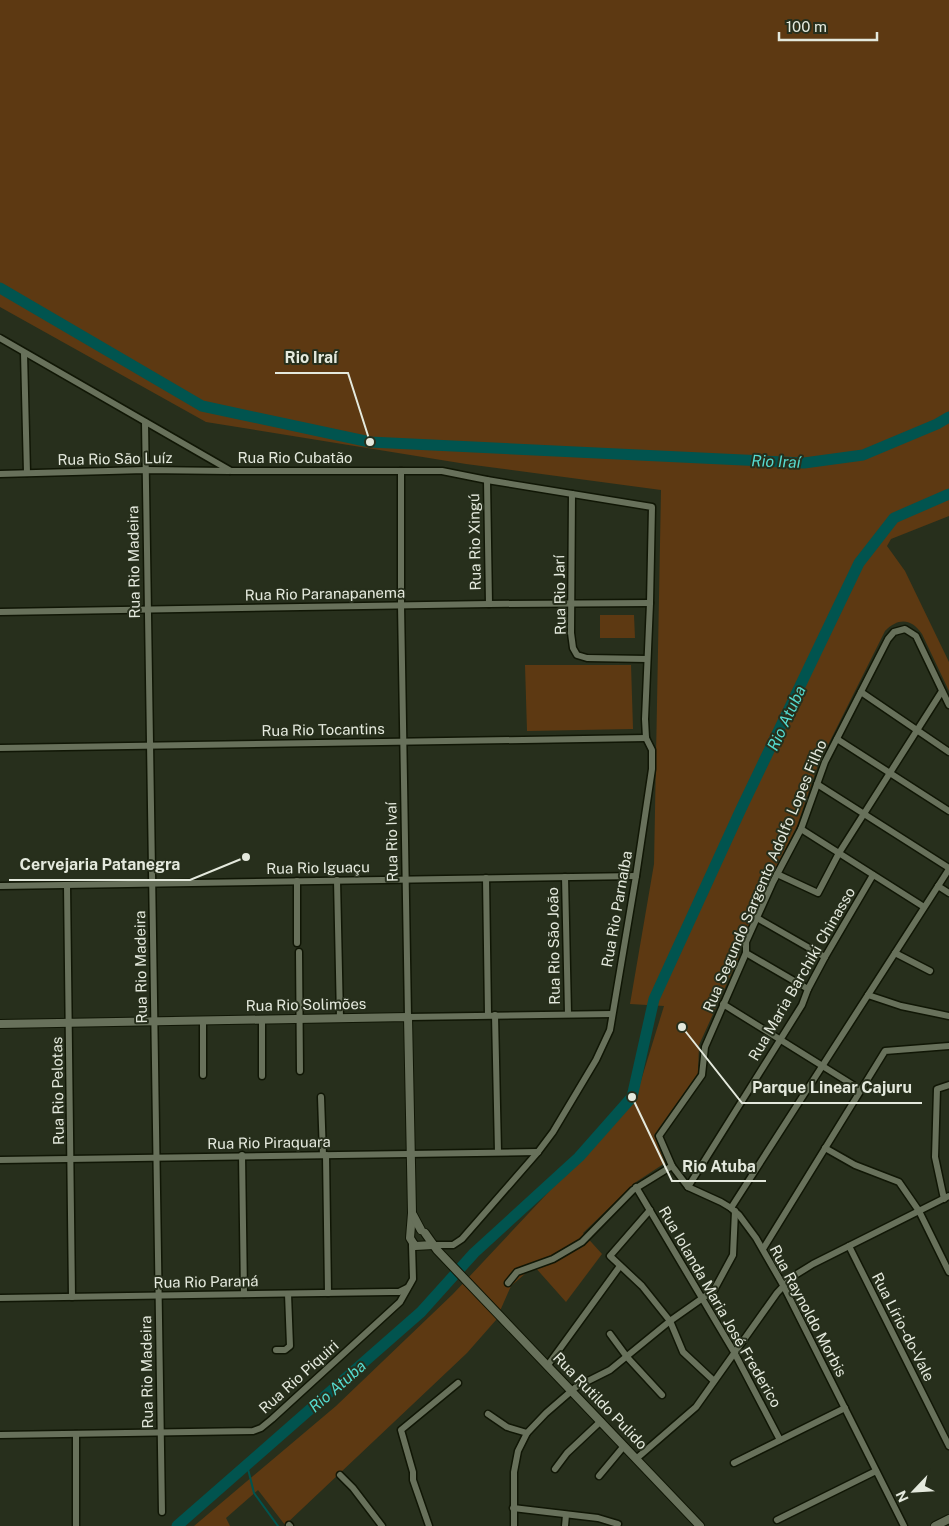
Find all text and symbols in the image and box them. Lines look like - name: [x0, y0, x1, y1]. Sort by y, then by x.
- scale bar: [779, 10, 876, 42]
- text: 100 m: [786, 18, 827, 35]
- callout: Rio Iraí: [275, 342, 348, 373]
- text: Rio Iraí: [285, 348, 338, 367]
- street label: Rua Rio São Luíz: [57, 449, 173, 468]
- street label: Rua Rio Cubatão: [238, 449, 352, 466]
- water label: Rio Iraí: [751, 451, 803, 472]
- street label: Rua Rio Xingú: [465, 493, 484, 591]
- street label: Rua Rio Madeira: [124, 505, 143, 619]
- street label: Rua Rio Jarí: [550, 554, 569, 635]
- street label: Rua Rio Paranapanema: [245, 584, 405, 603]
- water label: Rio Atuba: [763, 683, 810, 754]
- street label: Rua Rio Tocantins: [261, 720, 385, 739]
- street label: Rua Segundo Sargento Adolfo Lopes Filho: [699, 737, 830, 1014]
- street label: Rua Rio Ivaí: [382, 801, 401, 882]
- callout: Cervejaria Patanegra: [9, 849, 190, 880]
- street label: Rua Rio Parnaíba: [598, 849, 635, 968]
- text: Cervejaria Patanegra: [20, 855, 180, 874]
- street label: Rua Rio Iguaçu: [266, 858, 370, 877]
- street label: Rua Maria Barchiki Chinasso: [745, 884, 858, 1063]
- street label: Rua Rio São João: [544, 887, 563, 1005]
- street label: Rua Rio Madeira: [131, 910, 150, 1024]
- street label: Rua Rio Solimões: [245, 995, 367, 1014]
- street label: Rua Rio Pelotas: [48, 1037, 67, 1145]
- callout: Parque Linear Cajuru: [742, 1072, 922, 1103]
- text: Parque Linear Cajuru: [752, 1078, 912, 1097]
- street label: Rua Rio Piraquara: [207, 1133, 331, 1152]
- callout: Rio Atuba: [672, 1150, 766, 1181]
- text: Rio Atuba: [682, 1157, 756, 1176]
- street label: Rua Iolanda Maria José Frederico: [656, 1203, 785, 1410]
- street label: Rua Raynoldo Morbis: [766, 1242, 850, 1380]
- street label: Rua Lírio-do-Vale: [869, 1270, 938, 1384]
- street label: Rua Rio Paraná: [153, 1272, 259, 1291]
- street label: Rua Rio Madeira: [137, 1315, 156, 1429]
- street label: Rua Rio Piquiri: [256, 1337, 342, 1417]
- street label: Rua Rutildo Pulido: [550, 1349, 651, 1453]
- water label: Rio Atuba: [305, 1356, 370, 1416]
- north arrow: [889, 1466, 939, 1516]
- text: N: [893, 1488, 912, 1505]

